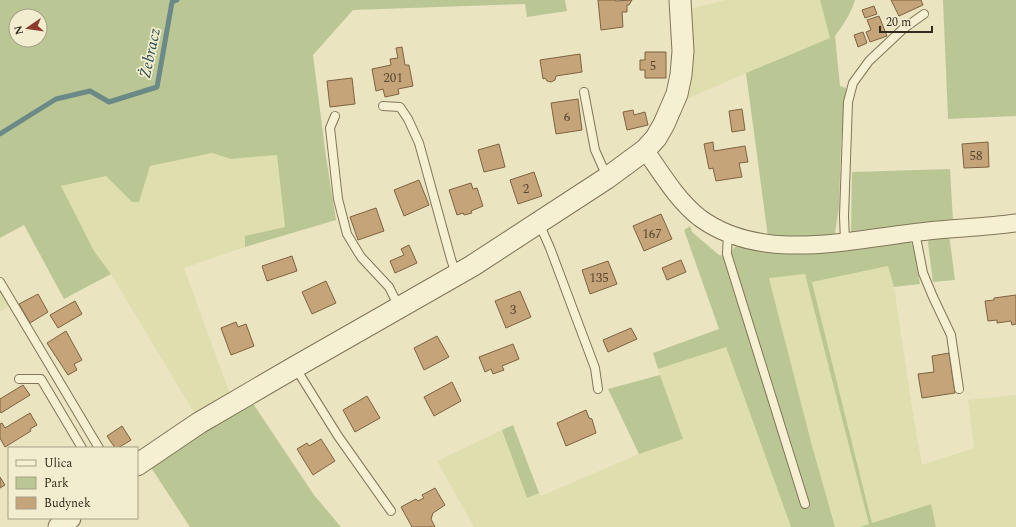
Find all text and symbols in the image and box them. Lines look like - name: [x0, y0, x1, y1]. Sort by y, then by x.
- north arrow: [8, 8, 48, 48]
- scale bar: [880, 8, 932, 34]
- text: 20 m: [886, 13, 911, 32]
- text: N: [9, 24, 28, 36]
- water label: Żebracz: [133, 26, 167, 81]
- house number: 5: [650, 56, 656, 76]
- house number: 201: [383, 68, 403, 88]
- house number: 6: [564, 107, 571, 127]
- house number: 58: [970, 146, 983, 166]
- house number: 2: [523, 179, 529, 199]
- house number: 167: [642, 224, 662, 244]
- house number: 135: [589, 268, 609, 288]
- house number: 3: [510, 300, 517, 320]
- legend: [8, 447, 138, 519]
- text: Ulica: [44, 454, 73, 473]
- text: Park: [44, 474, 69, 493]
- text: Budynek: [44, 494, 91, 513]

